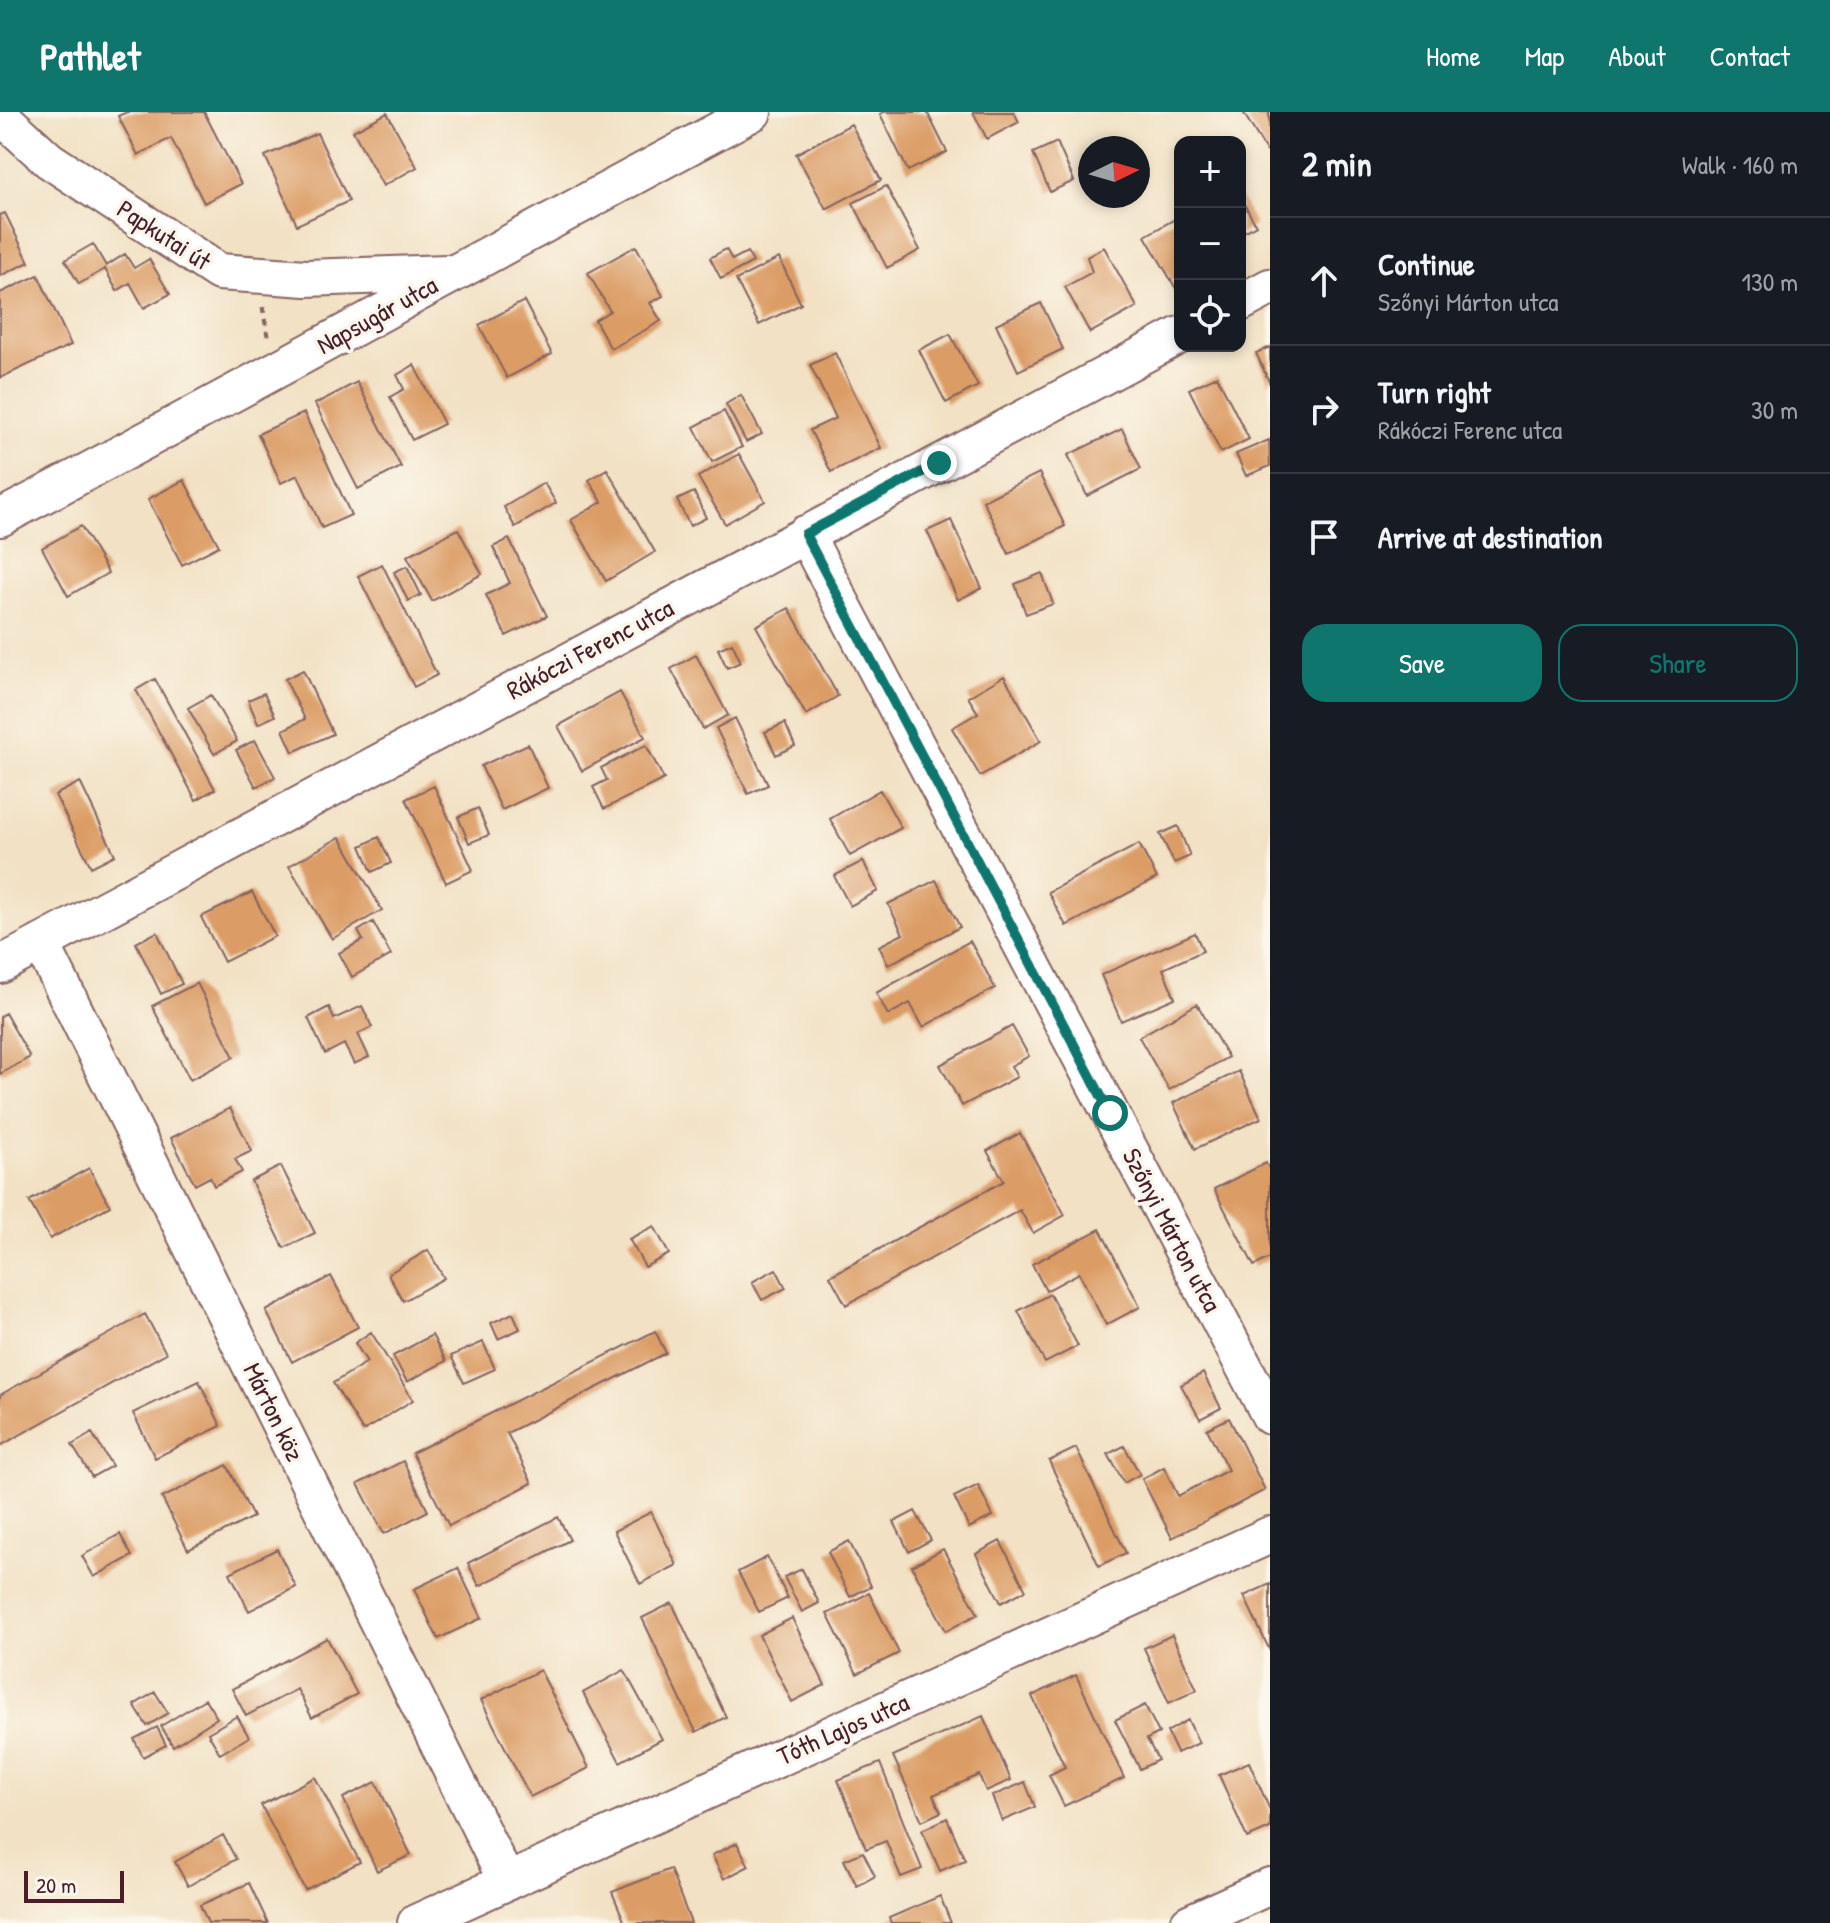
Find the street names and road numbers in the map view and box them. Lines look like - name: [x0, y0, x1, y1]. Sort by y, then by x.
- street label: Papkutai út: [111, 191, 219, 279]
- street label: Napsugár utca: [310, 267, 443, 362]
- street label: Rákóczi Ferenc utca: [500, 590, 679, 707]
- street label: Szőnyi Márton utca: [1115, 1142, 1230, 1318]
- street label: Márton köz: [236, 1357, 313, 1467]
- street label: Tóth Lajos utca: [771, 1684, 914, 1773]

